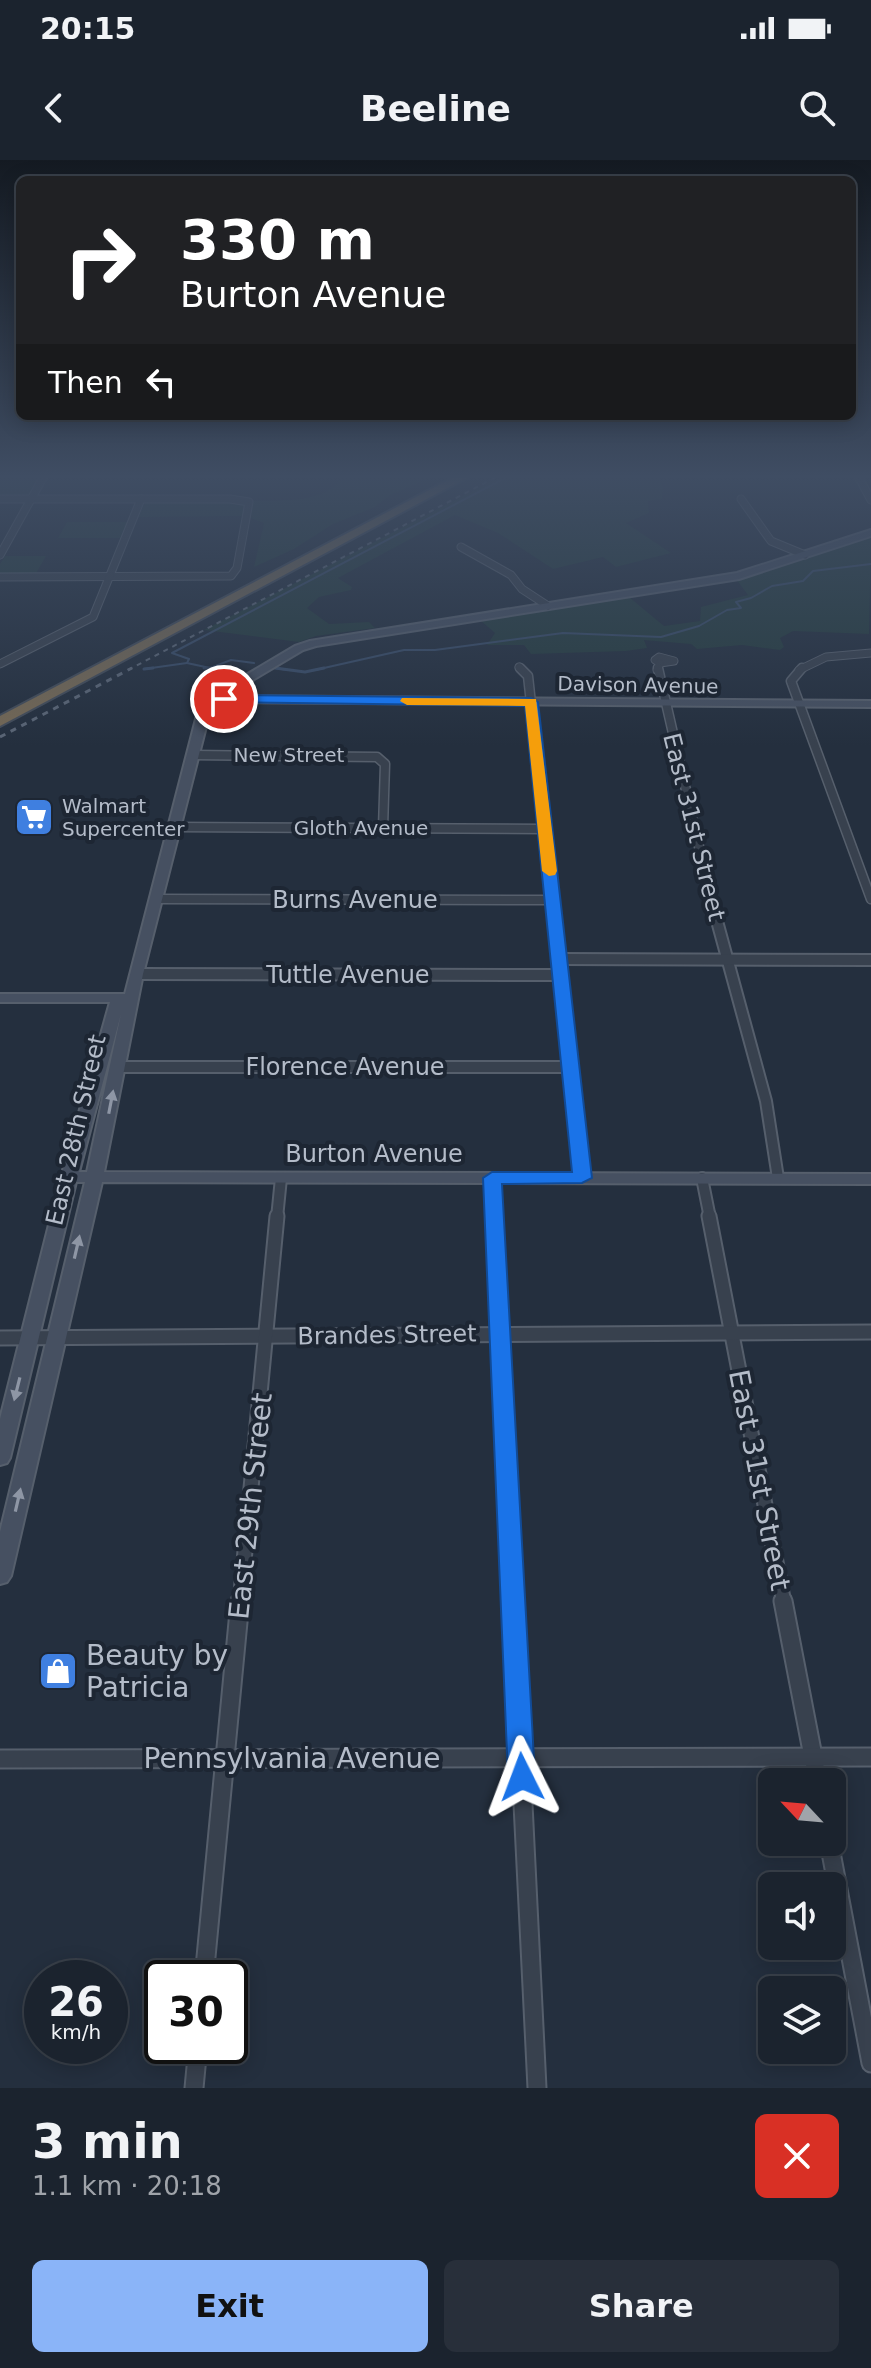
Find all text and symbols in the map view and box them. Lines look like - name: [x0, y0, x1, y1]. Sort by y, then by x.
- text: 20:15: [40, 11, 136, 46]
- icon: back: [32, 86, 76, 130]
- icon: search: [795, 86, 839, 130]
- text: Beeline: [360, 88, 511, 129]
- text: 330 m: [180, 207, 375, 272]
- icon: right: [48, 208, 152, 312]
- text: Burton Avenue: [180, 274, 446, 315]
- icon: left: [139, 360, 183, 404]
- text: Then: [48, 365, 123, 400]
- pin: [190, 665, 258, 733]
- street label: Davison Avenue: [557, 672, 719, 698]
- icon: arrive: [202, 677, 246, 721]
- street label: East 31st Street: [657, 730, 731, 924]
- street label: New Street: [234, 743, 345, 767]
- place label: Walmart Supercenter: [62, 794, 185, 841]
- supermarket icon: Walmart Supercenter: [13, 796, 55, 838]
- street label: Gloth Avenue: [294, 816, 428, 840]
- street label: Burns Avenue: [272, 886, 438, 914]
- street label: Tuttle Avenue: [265, 961, 430, 989]
- street label: East 28th Street: [40, 1032, 112, 1228]
- street label: Florence Avenue: [245, 1053, 445, 1081]
- one-way arrow: [106, 1089, 118, 1114]
- street label: Burton Avenue: [285, 1140, 463, 1168]
- one-way arrow: [71, 1234, 84, 1259]
- street label: Brandes Street: [297, 1319, 477, 1351]
- street label: East 31st Street: [722, 1367, 797, 1593]
- one-way arrow: [11, 1377, 23, 1402]
- street label: East 29th Street: [222, 1391, 279, 1621]
- one-way arrow: [12, 1488, 25, 1513]
- place label: Beauty by Patricia: [86, 1639, 228, 1704]
- shop icon: Beauty by Patricia: [37, 1650, 79, 1692]
- position arrow: [480, 1735, 564, 1819]
- street label: Pennsylvania Avenue: [144, 1742, 440, 1775]
- north arrow: [758, 1768, 846, 1856]
- map controls: [758, 1768, 846, 2064]
- button: sound: [758, 1872, 846, 1960]
- speed limit sign: 30: [144, 1960, 248, 2064]
- button: layers: [758, 1976, 846, 2064]
- text: 26: [48, 1979, 104, 2025]
- text: km/h: [51, 2020, 101, 2044]
- text: 3 min: [32, 2113, 183, 2169]
- button: close: [755, 2114, 839, 2198]
- text: 1.1 km · 20:18: [32, 2171, 222, 2201]
- button: Exit: [32, 2260, 428, 2352]
- button: Share: [444, 2260, 839, 2352]

